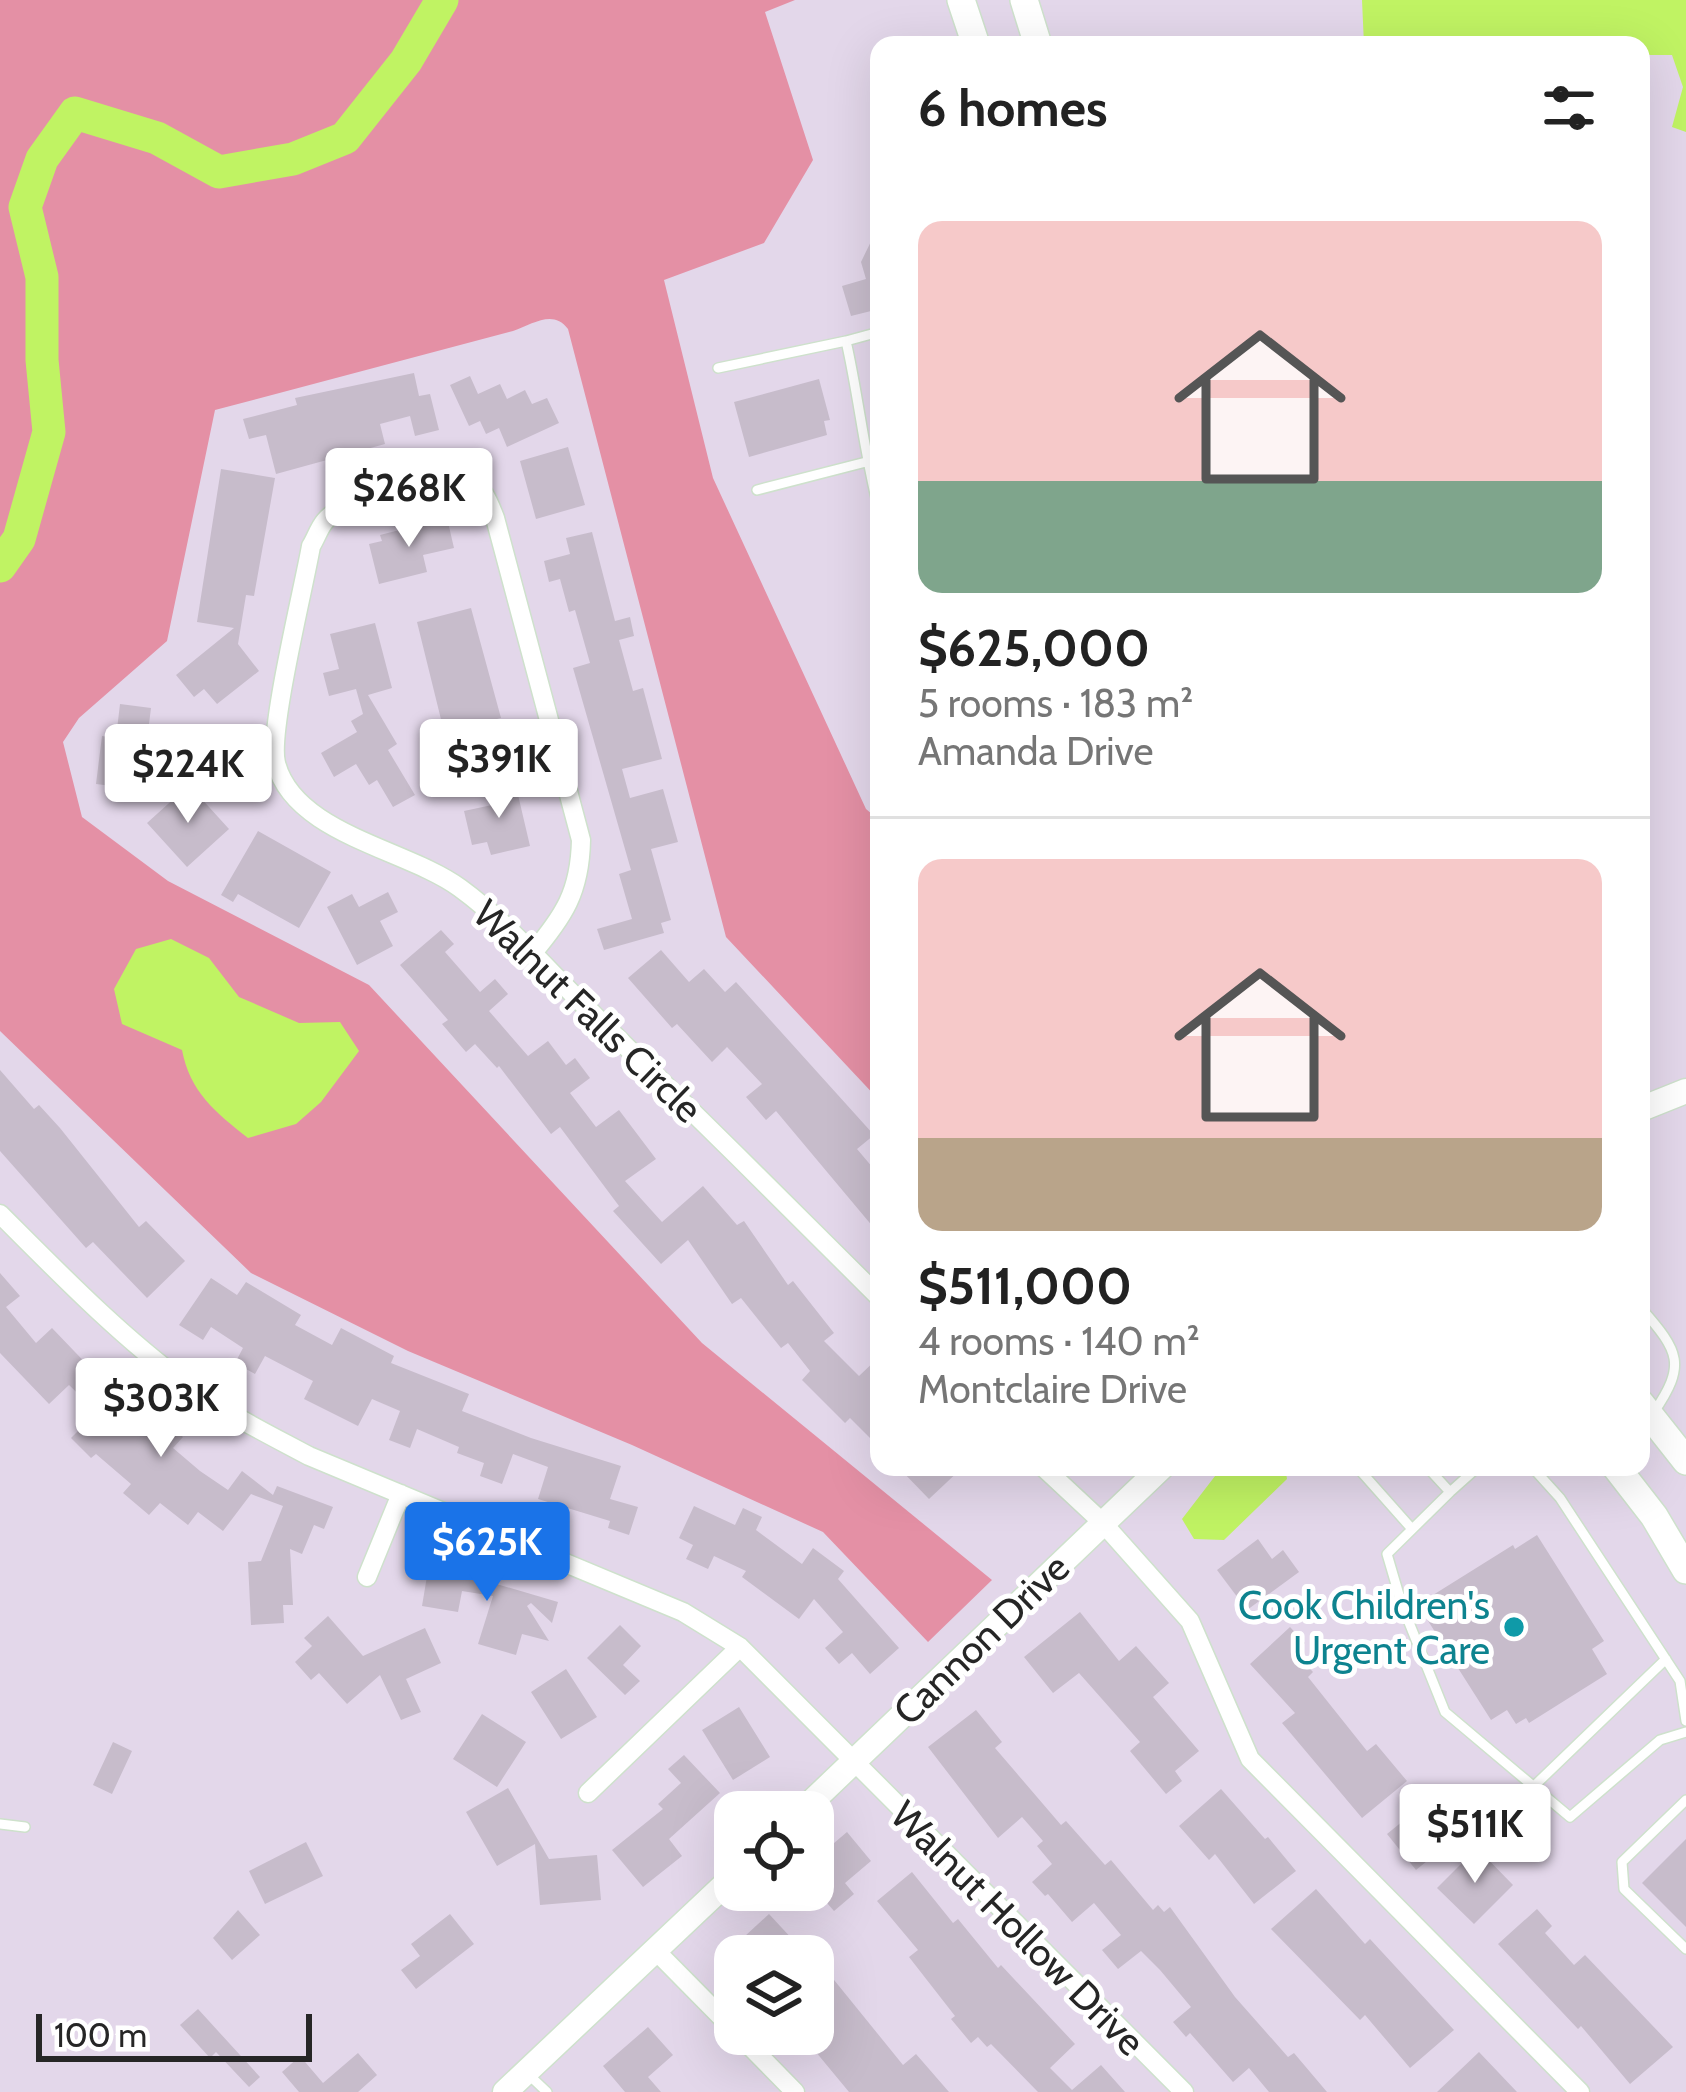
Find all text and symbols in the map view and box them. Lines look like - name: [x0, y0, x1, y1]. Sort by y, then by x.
- icon: filters: [1536, 75, 1602, 141]
- text: 6 homes: [918, 77, 1107, 139]
- icon: home: [1152, 299, 1368, 515]
- pin: $268K: [325, 448, 493, 550]
- text: $268K: [352, 463, 466, 511]
- text: $625,000: [918, 617, 1150, 679]
- text: 5 rooms · 183 m²: [918, 679, 1193, 727]
- pin: $391K: [415, 719, 583, 821]
- pin: $224K: [104, 724, 272, 826]
- text: Amanda Drive: [918, 727, 1153, 775]
- text: $391K: [447, 734, 551, 782]
- text: $224K: [132, 739, 244, 787]
- street label: Walnut Falls Circle: [464, 890, 712, 1132]
- icon: home: [1152, 937, 1368, 1153]
- text: $511,000: [918, 1255, 1132, 1317]
- text: 4 rooms · 140 m²: [918, 1317, 1200, 1365]
- pin: $303K: [77, 1358, 245, 1460]
- text: Montclaire Drive: [918, 1365, 1187, 1413]
- text: $303K: [103, 1373, 219, 1421]
- pin: $625K: [403, 1502, 571, 1604]
- text: $625K: [432, 1517, 542, 1565]
- street label: Cannon Drive: [883, 1543, 1079, 1735]
- place label: Cook Children's Urgent Care: [1238, 1581, 1490, 1674]
- marker: Cook Children's Urgent Care: [1501, 1614, 1527, 1640]
- pin: $511K: [1391, 1784, 1559, 1886]
- map controls: [714, 1791, 834, 2055]
- button: locate: [714, 1791, 834, 1911]
- street label: Walnut Hollow Drive: [881, 1791, 1155, 2065]
- text: $511K: [1427, 1799, 1523, 1847]
- button: layers: [714, 1935, 834, 2055]
- scale bar: [36, 2008, 312, 2061]
- text: 100 m: [54, 2015, 147, 2055]

